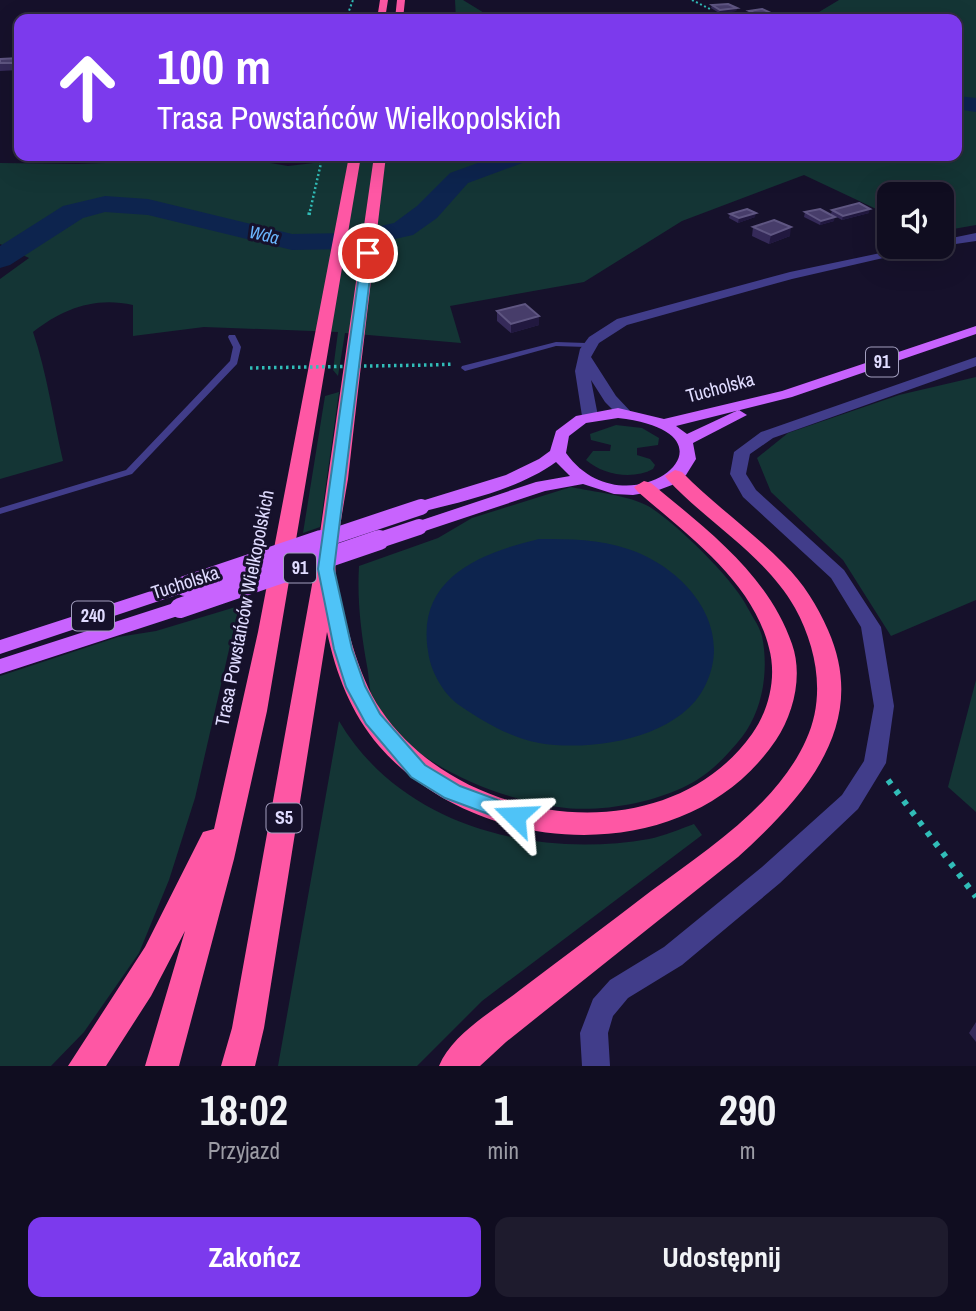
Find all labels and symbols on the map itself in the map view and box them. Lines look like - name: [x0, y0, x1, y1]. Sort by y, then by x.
- water label: Wda: [247, 219, 282, 250]
- pin: [338, 223, 398, 283]
- road number: 91: [866, 348, 898, 376]
- street label: Tucholska: [683, 365, 757, 409]
- street label: Trasa Powstańców Wielkopolskich: [208, 488, 280, 728]
- road number: 91: [284, 554, 316, 582]
- street label: Tucholska: [148, 559, 222, 605]
- road number: 240: [72, 602, 114, 630]
- position arrow: [478, 779, 552, 853]
- road number: S5: [266, 804, 302, 832]

